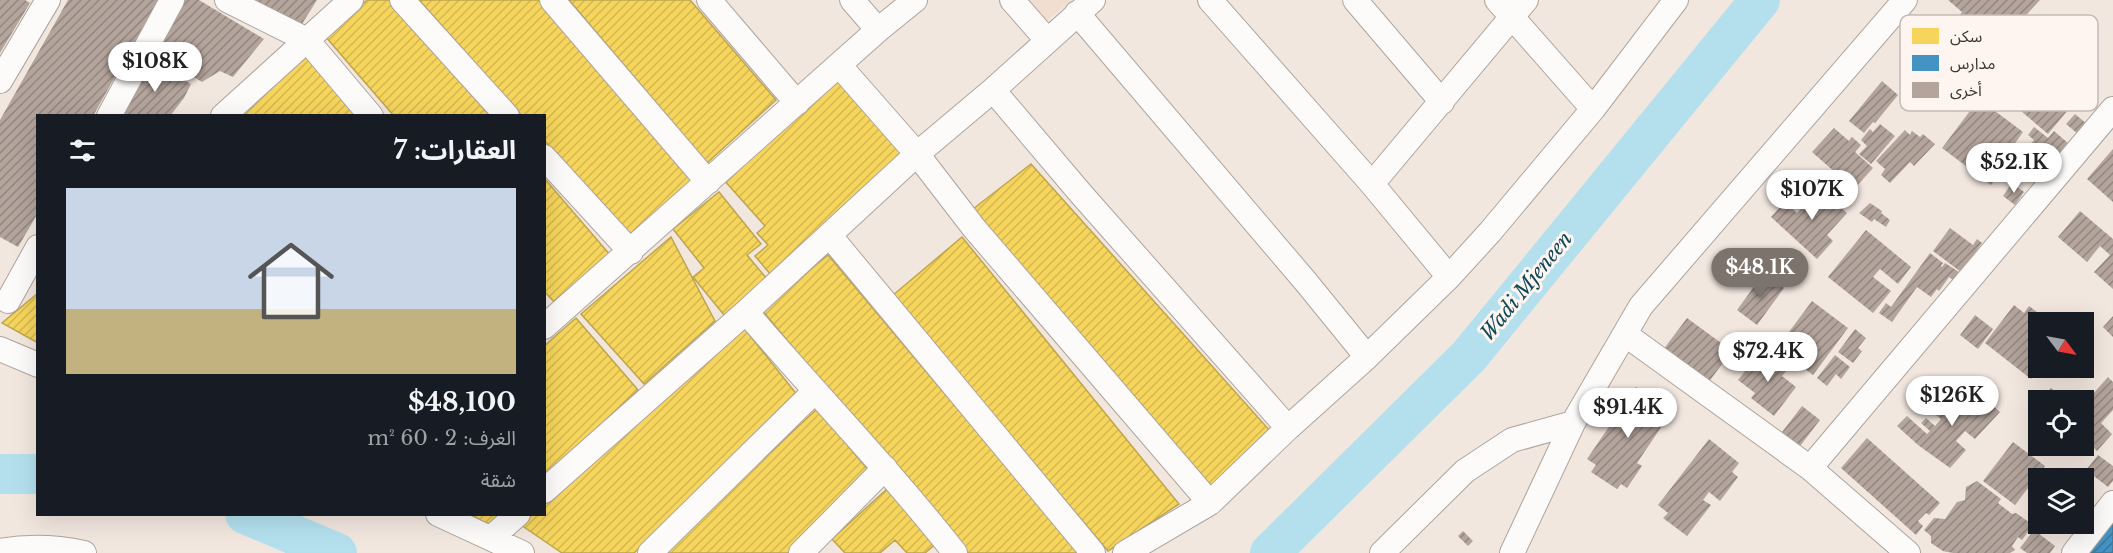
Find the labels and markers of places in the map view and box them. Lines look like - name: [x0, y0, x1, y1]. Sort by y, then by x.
- pin: $108K: [113, 42, 197, 93]
- pin: $52.1K: [1965, 143, 2063, 194]
- pin: $107K: [1770, 170, 1854, 221]
- pin: $48.1K: [1711, 248, 1809, 299]
- pin: $72.4K: [1719, 332, 1817, 383]
- pin: $126K: [1910, 376, 1994, 427]
- pin: $91.4K: [1579, 388, 1677, 439]

